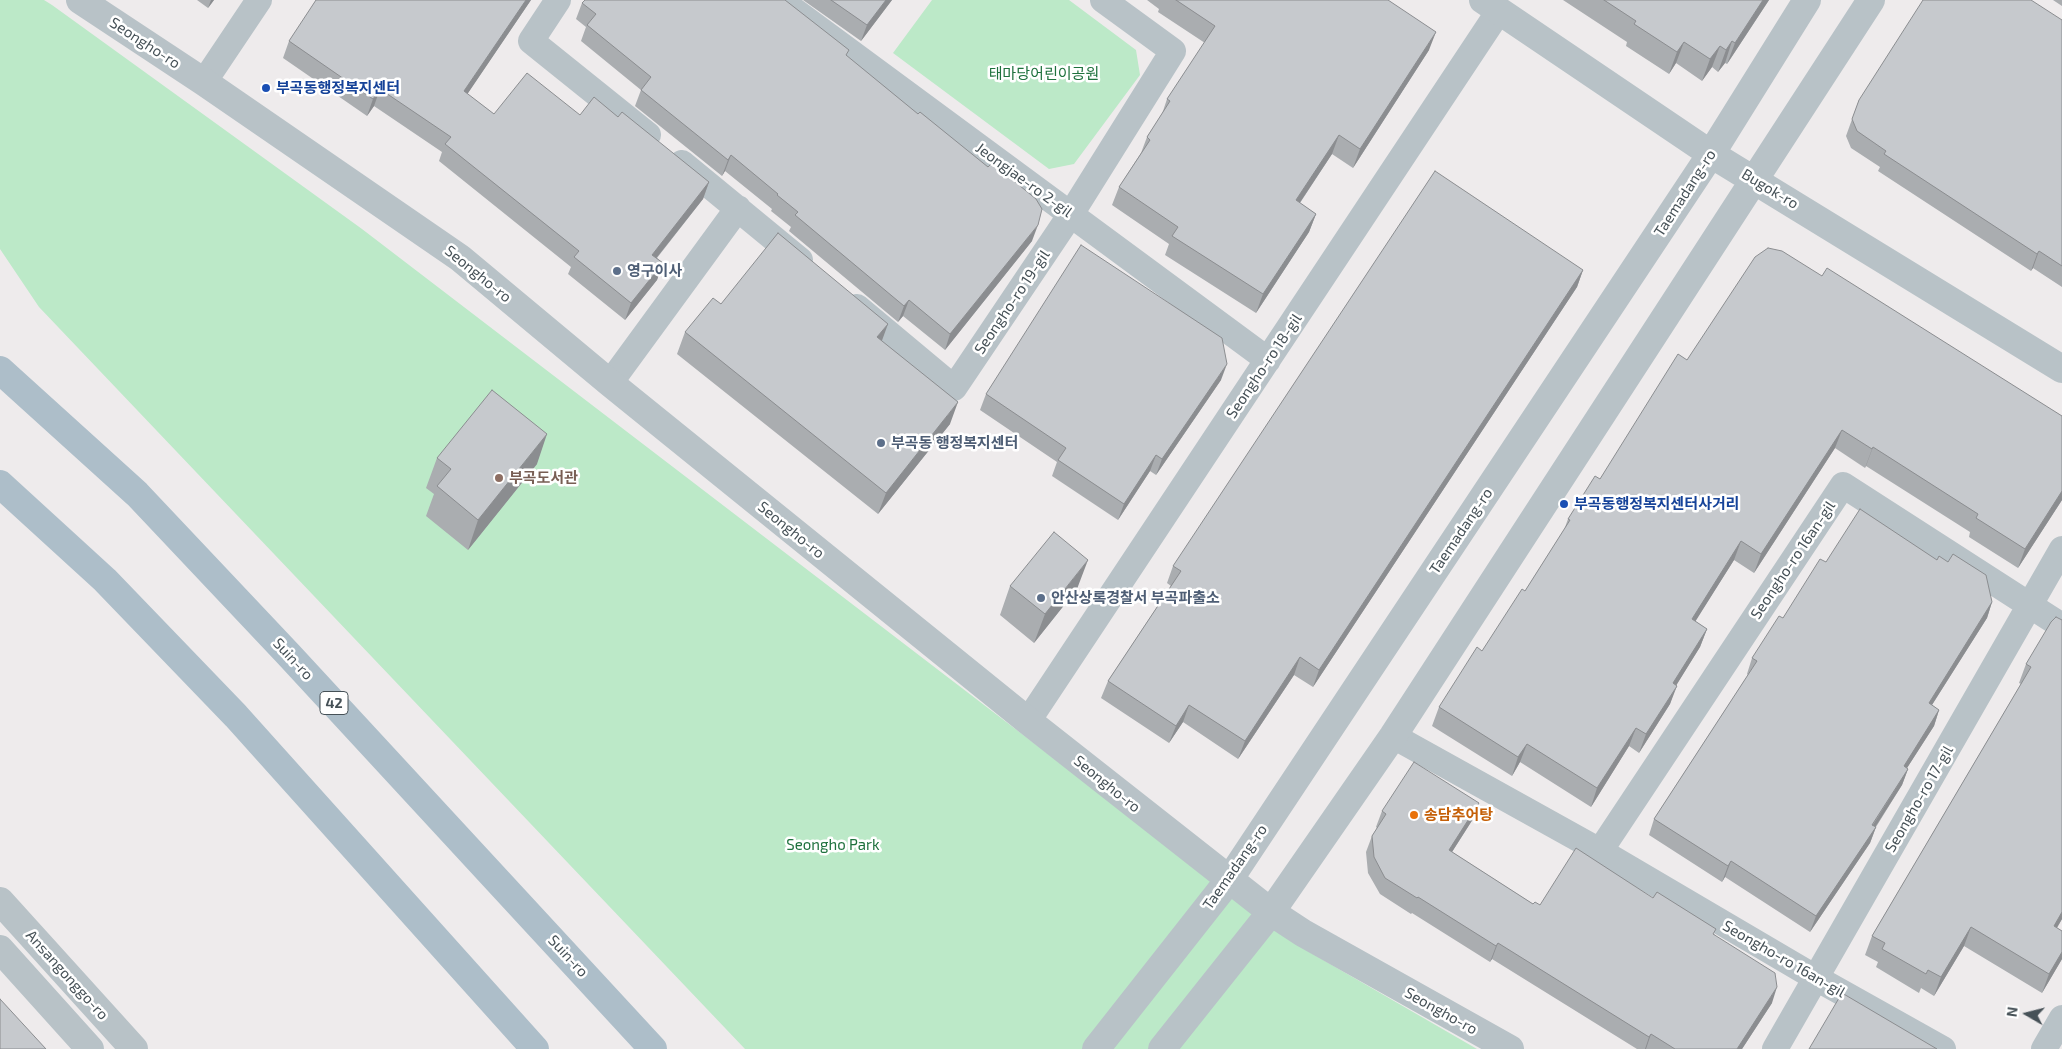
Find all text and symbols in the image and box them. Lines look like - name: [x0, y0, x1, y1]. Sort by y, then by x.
- street label: Seongho-ro: [106, 14, 184, 72]
- park label: 태마당어린이공원: [989, 65, 1099, 83]
- place label: 부곡동행정복지센터: [276, 79, 400, 97]
- marker: 부곡동행정복지센터: [260, 82, 272, 94]
- street label: Jeongjae-ro 2-gil: [972, 139, 1076, 221]
- street label: Taemadang-ro: [1650, 146, 1720, 240]
- street label: Bugok-ro: [1738, 165, 1802, 213]
- street label: Seongho-ro: [441, 242, 515, 306]
- street label: Seongho-ro 19-gil: [971, 247, 1053, 357]
- place label: 영구이사: [627, 262, 682, 280]
- marker: 영구이사: [611, 265, 623, 277]
- street label: Seongho-ro 18-gil: [1222, 310, 1306, 422]
- place label: 부곡동 행정복지센터: [891, 434, 1018, 452]
- marker: 부곡동 행정복지센터: [875, 437, 887, 449]
- place label: 부곡도서관: [509, 469, 578, 487]
- marker: 부곡도서관: [493, 472, 505, 484]
- street label: Taemadang-ro: [1426, 485, 1496, 577]
- place label: 부곡동행정복지센터사거리: [1574, 495, 1740, 513]
- street label: Seongho-ro: [754, 498, 828, 562]
- marker: 부곡동행정복지센터사거리: [1558, 498, 1570, 510]
- street label: Seongho-ro 16an-gil: [1747, 498, 1839, 622]
- place label: 안산상록경찰서 부곡파출소: [1051, 589, 1220, 607]
- marker: 안산상록경찰서 부곡파출소: [1035, 592, 1047, 604]
- street label: Suin-ro: [269, 634, 317, 684]
- road number: 42: [320, 691, 348, 714]
- street label: Seongho-ro 17-gil: [1881, 742, 1957, 856]
- street label: Seongho-ro: [1070, 752, 1144, 816]
- place label: 송담추어탕: [1424, 806, 1493, 824]
- marker: 송담추어탕: [1408, 809, 1420, 821]
- street label: Taemadang-ro: [1199, 821, 1271, 913]
- park label: Seongho Park: [786, 836, 880, 854]
- street label: Seongho-ro 16an-gil: [1720, 917, 1848, 1001]
- street label: Ansangonggo-ro: [22, 926, 112, 1024]
- street label: Suin-ro: [544, 931, 592, 981]
- street label: Seongho-ro: [1401, 984, 1481, 1038]
- north arrow: [2002, 989, 2052, 1039]
- text: N: [2003, 1006, 2021, 1018]

